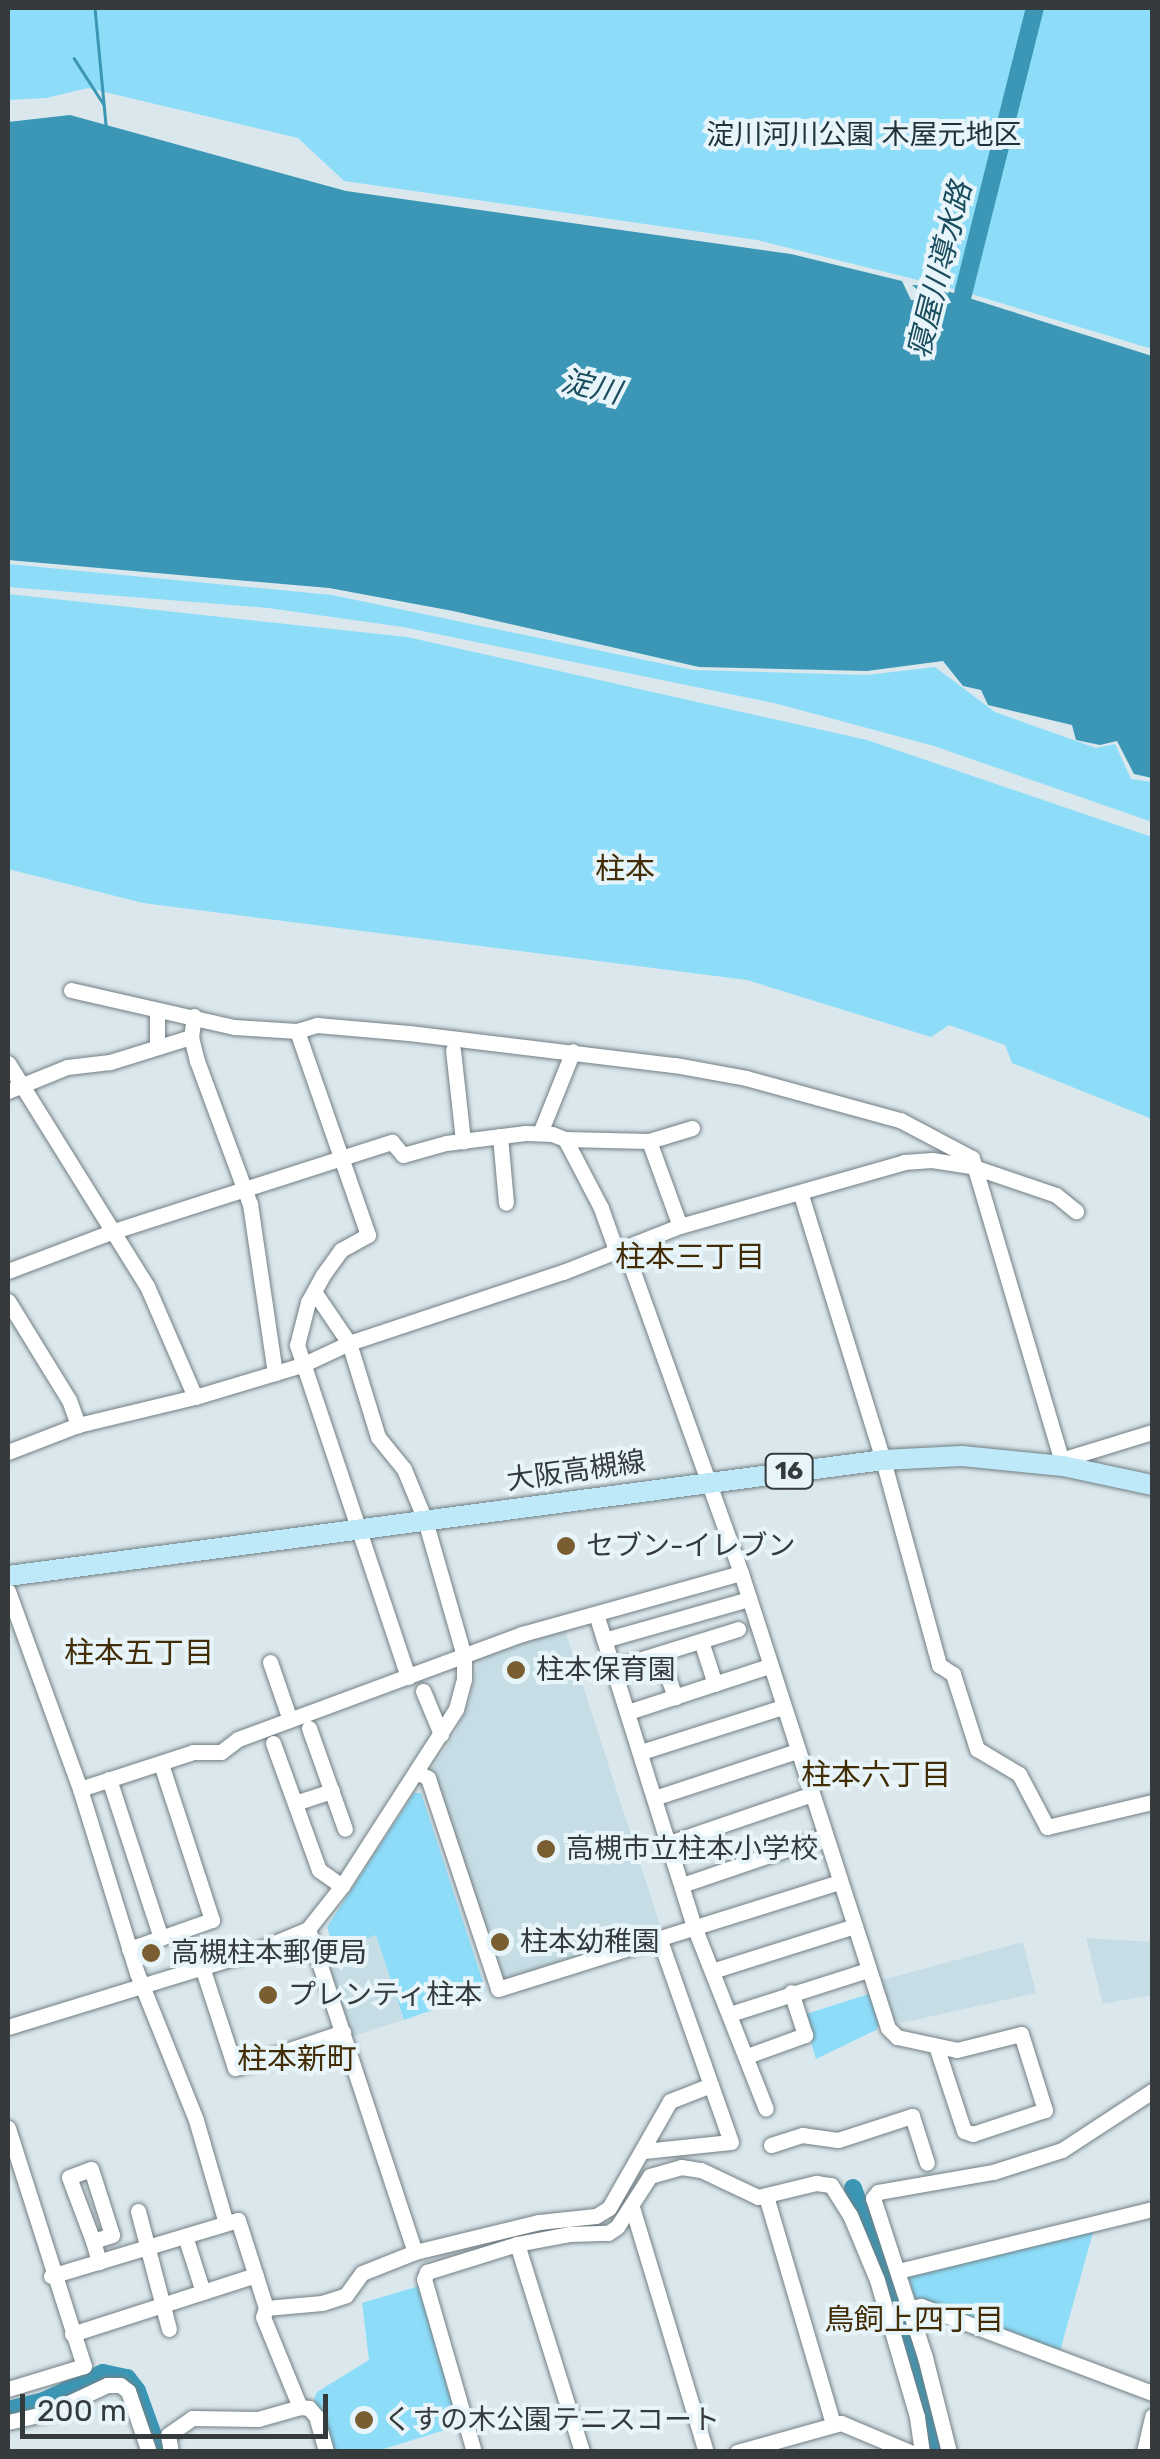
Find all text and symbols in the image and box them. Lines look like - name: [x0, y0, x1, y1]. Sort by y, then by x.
- park label: 淀川河川公園 木屋元地区: [707, 118, 1021, 152]
- water label: 寝屋川導水路: [901, 178, 979, 362]
- water label: 淀川: [558, 363, 624, 411]
- district label: 柱本: [595, 851, 655, 887]
- district label: 柱本三丁目: [615, 1239, 765, 1275]
- street label: 大阪高槻線: [504, 1445, 648, 1497]
- road number: 16: [764, 1451, 814, 1491]
- place label: セブン-イレブン: [586, 1529, 796, 1563]
- marker: セブン-イレブン: [555, 1535, 577, 1557]
- district label: 柱本五丁目: [64, 1635, 214, 1671]
- place label: 柱本保育園: [536, 1653, 676, 1687]
- marker: 柱本保育園: [505, 1659, 527, 1681]
- district label: 柱本六丁目: [801, 1757, 951, 1793]
- place label: 高槻市立柱本小学校: [566, 1832, 818, 1866]
- marker: 高槻市立柱本小学校: [535, 1838, 557, 1860]
- place label: 柱本幼稚園: [520, 1925, 660, 1959]
- marker: 柱本幼稚園: [489, 1931, 511, 1953]
- place label: 高槻柱本郵便局: [171, 1936, 367, 1970]
- marker: 高槻柱本郵便局: [140, 1942, 162, 1964]
- place label: プレンティ柱本: [288, 1978, 484, 2012]
- marker: プレンティ柱本: [257, 1984, 279, 2006]
- district label: 柱本新町: [237, 2041, 357, 2077]
- district label: 鳥飼上四丁目: [824, 2302, 1004, 2338]
- scale bar: [25, 2374, 332, 2436]
- text: 200 m: [37, 2393, 127, 2429]
- place label: くすの木公園テニスコート: [384, 2403, 720, 2437]
- marker: くすの木公園テニスコート: [353, 2409, 375, 2431]

